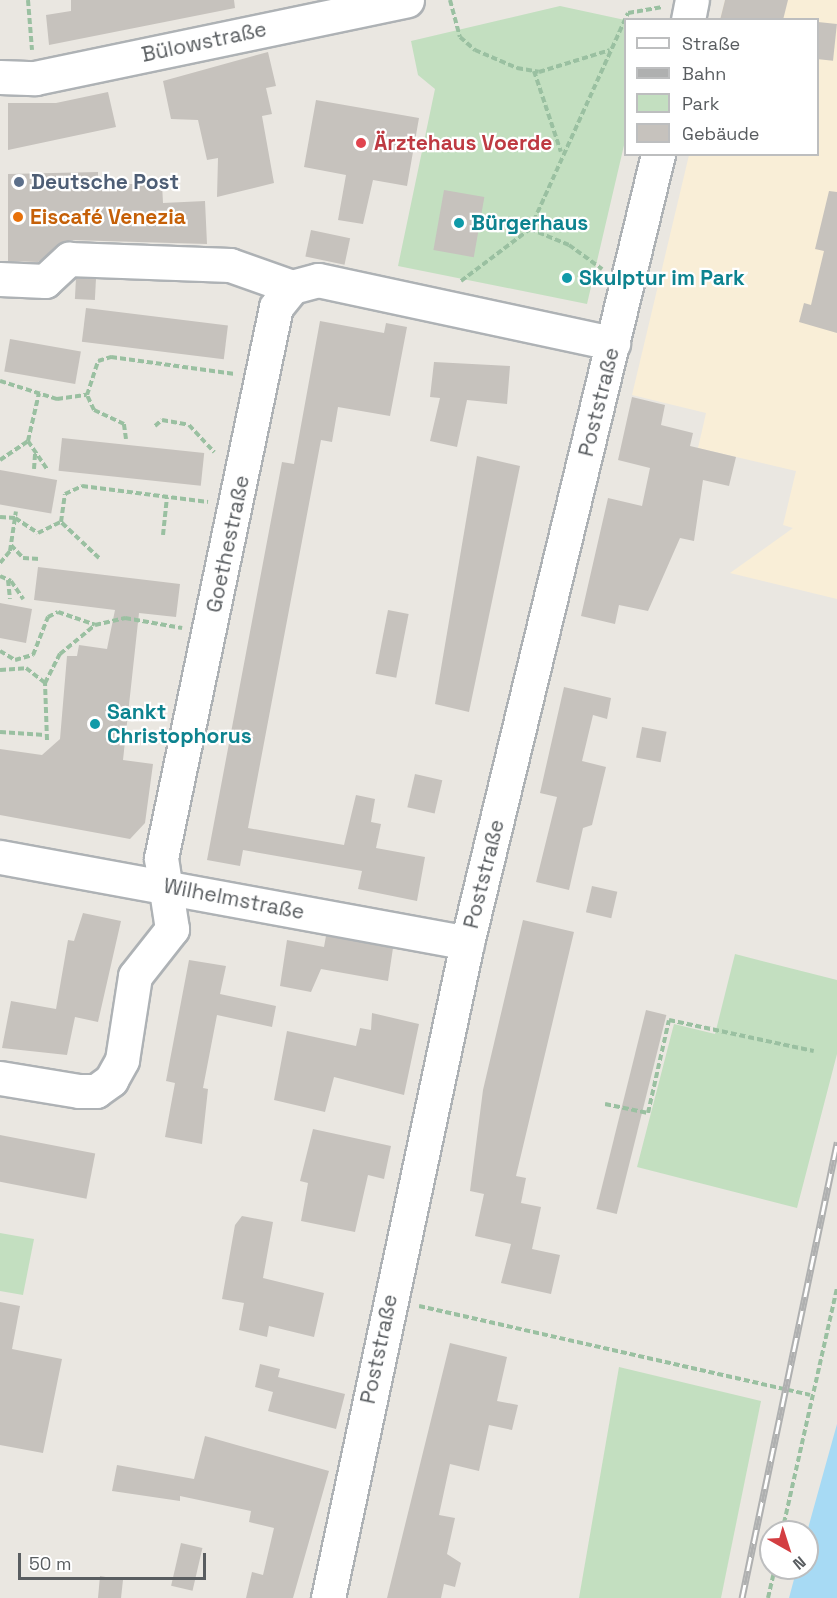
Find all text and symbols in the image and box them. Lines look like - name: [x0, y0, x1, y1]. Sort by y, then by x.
- street label: Bülowstraße: [139, 16, 269, 68]
- legend: [624, 18, 819, 156]
- text: Straße: [682, 32, 740, 55]
- text: Bahn: [682, 62, 726, 85]
- text: Park: [682, 92, 719, 115]
- text: Gebäude: [682, 122, 760, 145]
- place label: Ärztehaus Voerde: [374, 130, 553, 156]
- marker: Ärztehaus Voerde: [352, 134, 370, 152]
- place label: Deutsche Post: [31, 169, 179, 195]
- marker: Deutsche Post: [12, 175, 26, 189]
- place label: Eiscafé Venezia: [30, 204, 186, 230]
- marker: Eiscafé Venezia: [11, 210, 25, 224]
- place label: Bürgerhaus: [471, 210, 588, 236]
- marker: Bürgerhaus: [452, 216, 466, 230]
- place label: Skulptur im Park: [579, 265, 745, 291]
- marker: Skulptur im Park: [560, 271, 574, 285]
- street label: Poststraße: [573, 345, 625, 459]
- street label: Goethestraße: [201, 473, 255, 615]
- place label: Sankt Christophorus: [107, 699, 252, 749]
- marker: Sankt Christophorus: [88, 717, 102, 731]
- street label: Poststraße: [458, 817, 510, 931]
- street label: Wilhelmstraße: [161, 873, 307, 925]
- street label: Poststraße: [355, 1292, 403, 1406]
- north arrow: [759, 1520, 819, 1580]
- scale bar: [21, 1541, 208, 1579]
- text: N: [789, 1551, 810, 1574]
- text: 50 m: [29, 1552, 71, 1575]

